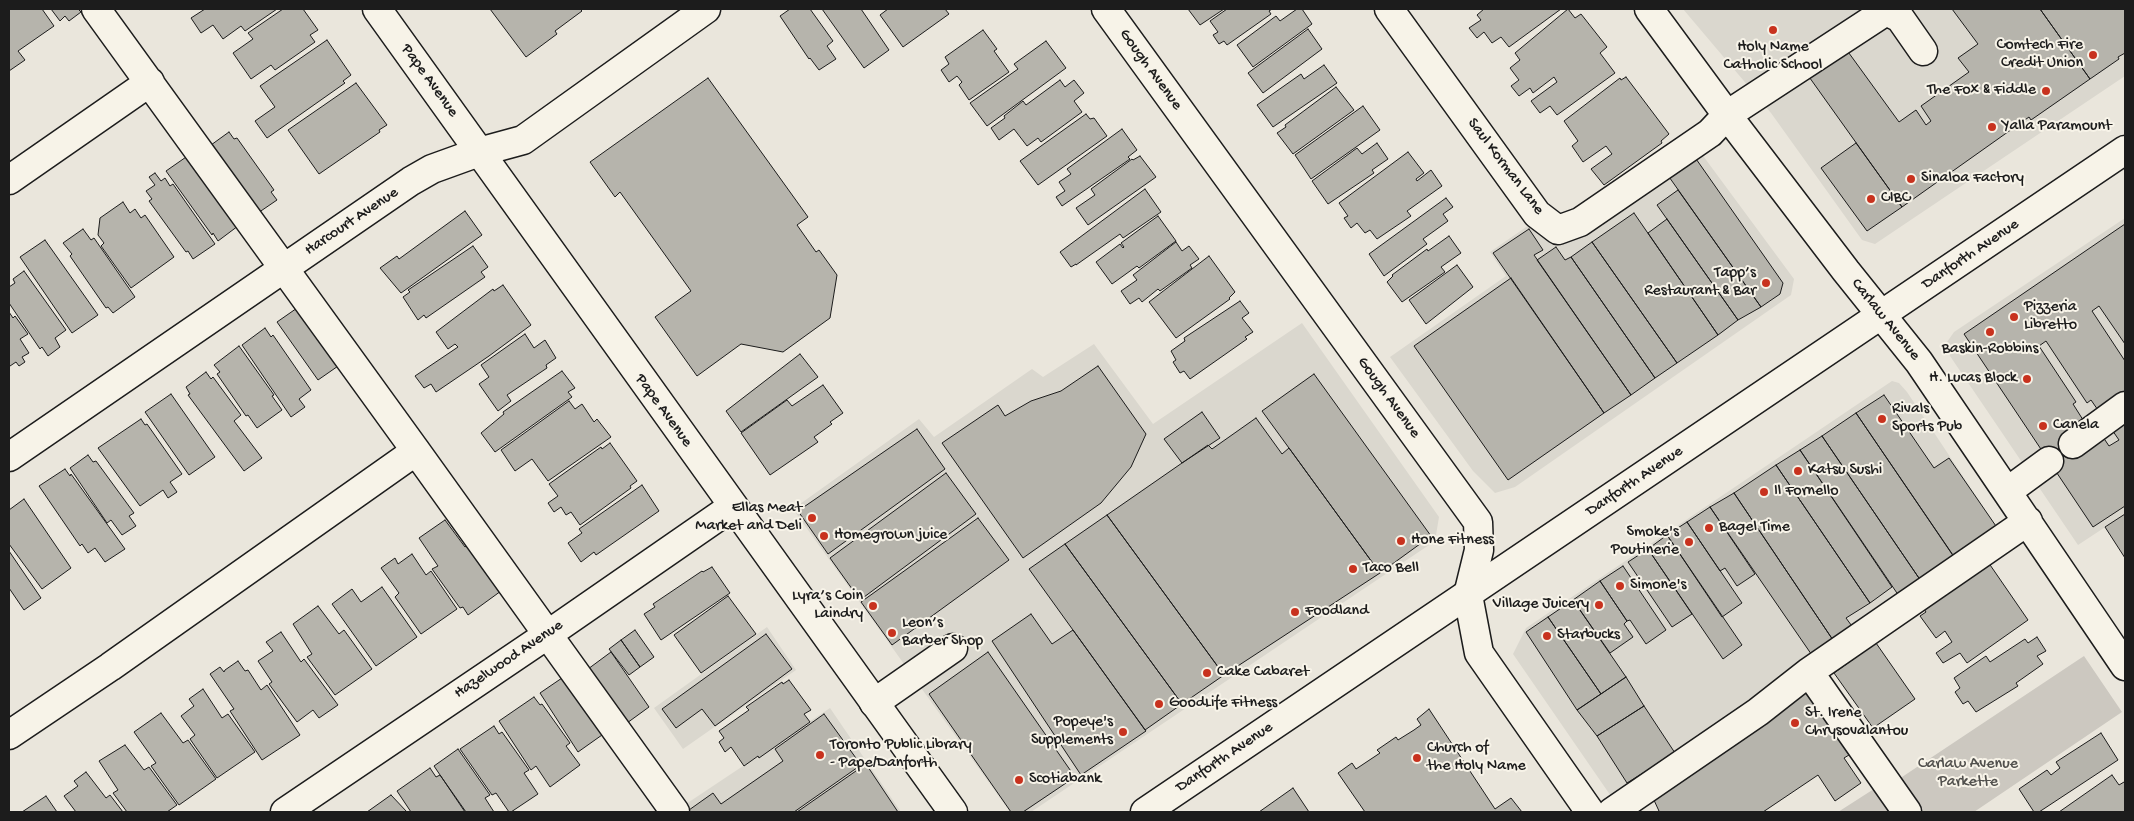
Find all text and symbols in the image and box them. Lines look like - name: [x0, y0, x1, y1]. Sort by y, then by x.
- marker: Holy Name Catholic School: [1767, 24, 1779, 36]
- street label: Gough Avenue: [1114, 26, 1186, 114]
- place label: Comtech Fire Credit Union: [1996, 36, 2083, 74]
- place label: Holy Name Catholic School: [1724, 38, 1822, 76]
- street label: Pape Avenue: [396, 41, 462, 121]
- marker: Comtech Fire Credit Union: [2087, 49, 2099, 61]
- place label: The Fox & Fiddle: [1927, 81, 2036, 101]
- marker: The Fox & Fiddle: [2040, 85, 2052, 97]
- street label: Saul Korman Lane: [1462, 115, 1548, 219]
- place label: Yalla Paramount: [2002, 117, 2112, 137]
- marker: Yalla Paramount: [1986, 121, 1998, 133]
- place label: Sinaloa Factory: [1921, 169, 2024, 189]
- marker: Sinaloa Factory: [1905, 173, 1917, 185]
- street label: Harcourt Avenue: [301, 184, 403, 260]
- place label: CIBC: [1881, 189, 1910, 209]
- marker: CIBC: [1865, 193, 1877, 205]
- street label: Danforth Avenue: [1919, 215, 2023, 295]
- place label: Tapp’s Restaurant & Bar: [1644, 264, 1756, 302]
- street label: Carlaw Avenue: [1846, 275, 1924, 365]
- marker: Tapp’s Restaurant & Bar: [1760, 277, 1772, 289]
- place label: Pizzeria Libretto: [2024, 298, 2077, 336]
- marker: Pizzeria Libretto: [2008, 311, 2020, 323]
- marker: Baskin-Robbins: [1984, 326, 1996, 338]
- place label: Baskin-Robbins: [1942, 340, 2038, 360]
- street label: Gough Avenue: [1352, 354, 1424, 442]
- place label: H. Lucas Block: [1929, 369, 2017, 389]
- street label: Pape Avenue: [630, 371, 696, 451]
- marker: H. Lucas Block: [2021, 373, 2033, 385]
- place label: Rivals Sports Pub: [1892, 400, 1962, 438]
- marker: Rivals Sports Pub: [1876, 413, 1888, 425]
- place label: Canela: [2053, 416, 2099, 436]
- marker: Canela: [2037, 420, 2049, 432]
- street label: Danforth Avenue: [1583, 442, 1687, 522]
- place label: Katsu Sushi: [1808, 461, 1882, 481]
- marker: Katsu Sushi: [1792, 465, 1804, 477]
- place label: Il Fornello: [1774, 482, 1839, 502]
- marker: Il Fornello: [1758, 486, 1770, 498]
- place label: Ellas Meat Market and Deli: [695, 499, 802, 537]
- marker: Ellas Meat Market and Deli: [806, 512, 818, 524]
- place label: Bagel Time: [1719, 518, 1790, 538]
- marker: Bagel Time: [1703, 522, 1715, 534]
- place label: Smoke's Poutinerie: [1611, 523, 1679, 561]
- place label: Homegrown juice: [834, 526, 947, 546]
- marker: Homegrown juice: [818, 530, 830, 542]
- place label: Hone Fitness: [1411, 531, 1494, 551]
- marker: Hone Fitness: [1395, 535, 1407, 547]
- marker: Smoke's Poutinerie: [1683, 536, 1695, 548]
- place label: Taco Bell: [1363, 559, 1419, 579]
- marker: Taco Bell: [1347, 563, 1359, 575]
- place label: Simone's: [1630, 576, 1686, 596]
- marker: Simone's: [1614, 580, 1626, 592]
- place label: Lyra’s Coin Laindry: [792, 587, 863, 625]
- place label: Village Juicery: [1493, 595, 1589, 615]
- marker: Village Juicery: [1593, 599, 1605, 611]
- marker: Lyra’s Coin Laindry: [867, 600, 879, 612]
- place label: Foodland: [1305, 602, 1369, 622]
- marker: Foodland: [1289, 606, 1301, 618]
- place label: Leon’s Barber Shop: [902, 614, 983, 652]
- street label: Hazelwood Avenue: [451, 616, 567, 704]
- place label: Starbucks: [1557, 626, 1620, 646]
- marker: Leon’s Barber Shop: [886, 627, 898, 639]
- marker: Starbucks: [1541, 630, 1553, 642]
- place label: Cake Cabaret: [1217, 663, 1309, 683]
- marker: Cake Cabaret: [1201, 667, 1213, 679]
- place label: GoodLife Fitness: [1169, 694, 1277, 714]
- marker: GoodLife Fitness: [1153, 698, 1165, 710]
- place label: St. Irene Chrysovalantou: [1805, 704, 1908, 742]
- place label: Popeye's Supplements: [1031, 713, 1113, 751]
- marker: St. Irene Chrysovalantou: [1789, 717, 1801, 729]
- street label: Danforth Avenue: [1173, 718, 1277, 798]
- marker: Popeye's Supplements: [1117, 726, 1129, 738]
- place label: Toronto Public Library - Pape/Danforth: [830, 736, 972, 774]
- place label: Church of the Holy Name: [1427, 739, 1526, 777]
- marker: Toronto Public Library - Pape/Danforth: [814, 749, 826, 761]
- marker: Church of the Holy Name: [1411, 752, 1423, 764]
- park label: Carlaw Avenue Parkette: [1918, 755, 2018, 793]
- place label: Scotiabank: [1029, 770, 1101, 790]
- marker: Scotiabank: [1013, 774, 1025, 786]

